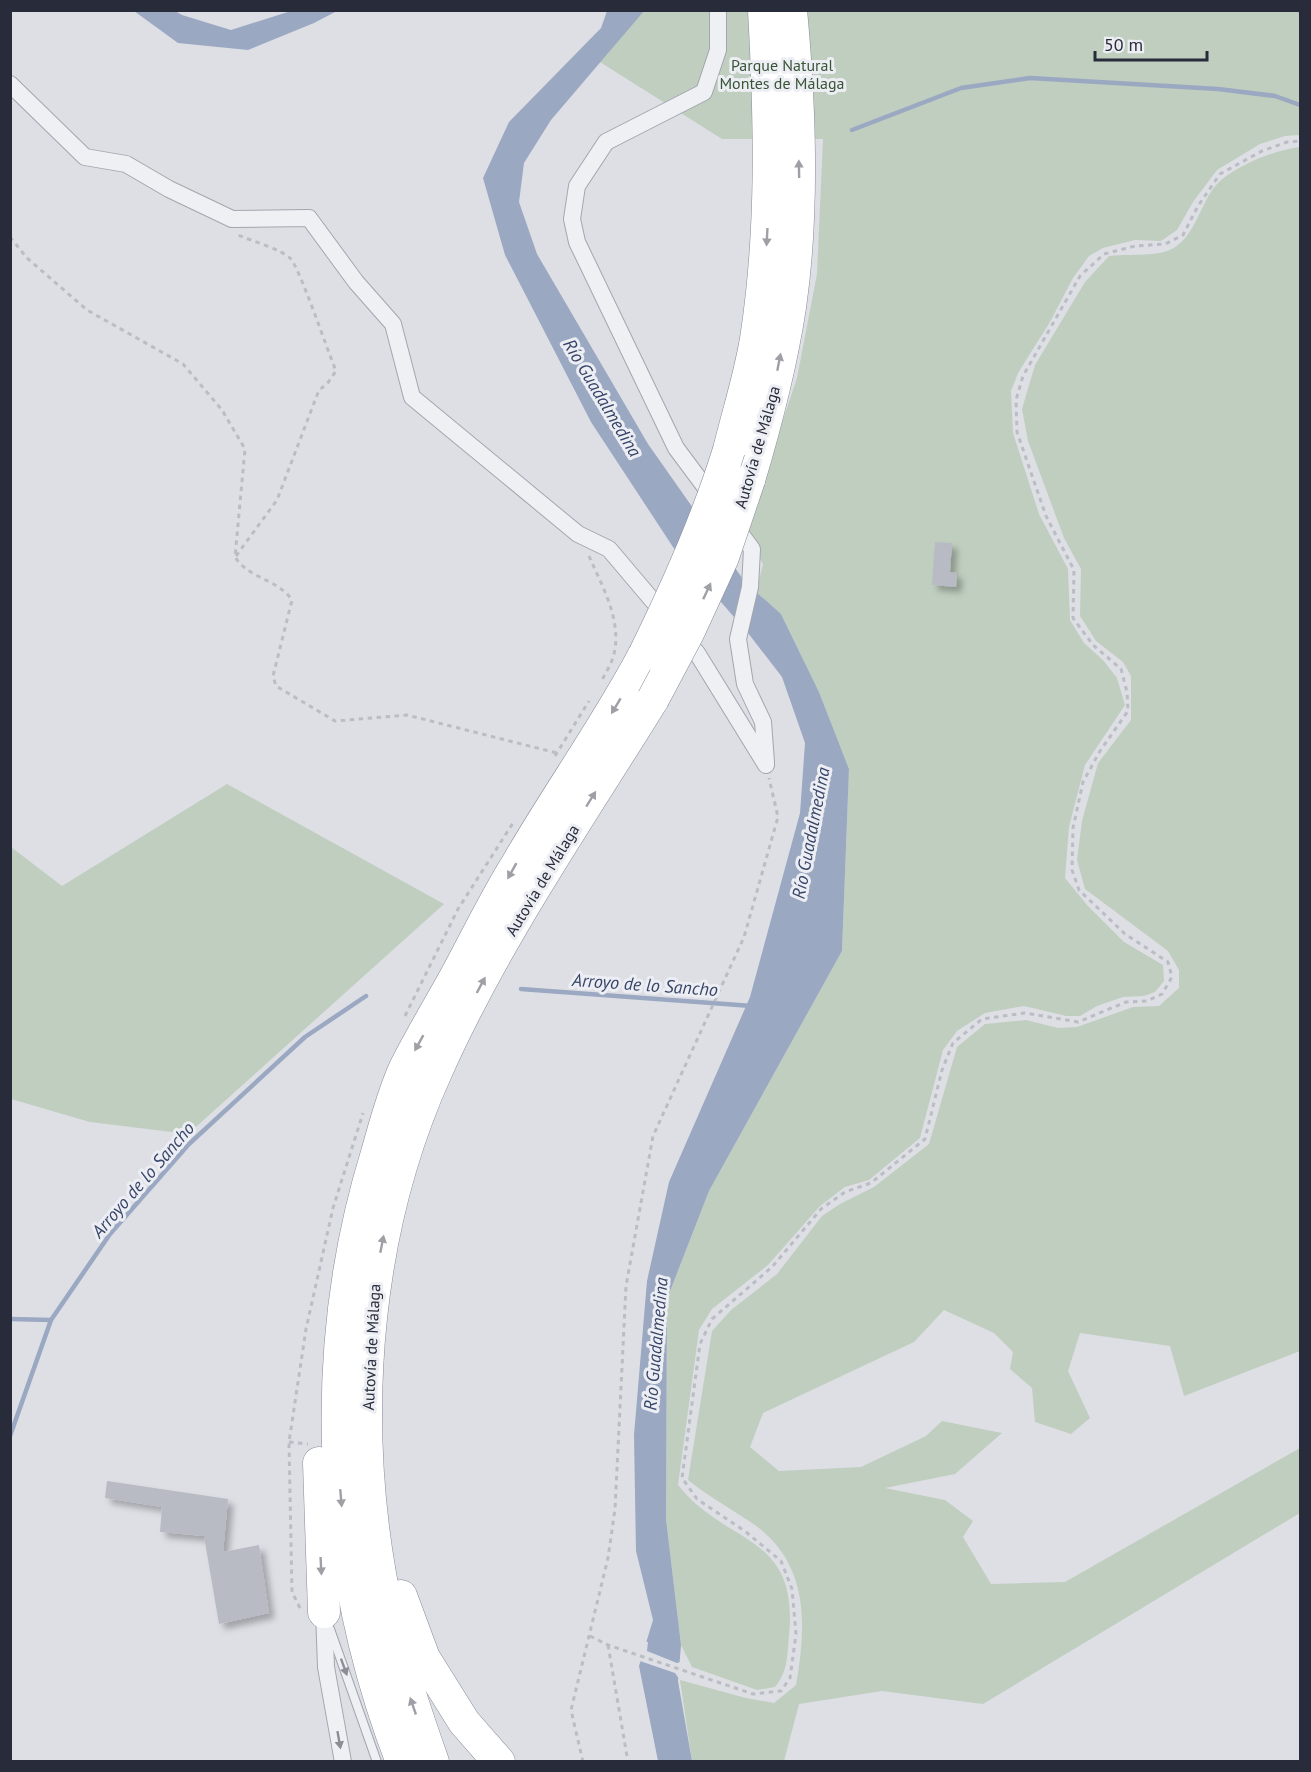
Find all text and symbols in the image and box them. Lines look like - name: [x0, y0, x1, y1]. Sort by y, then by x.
- scale bar: [1095, 24, 1208, 62]
- text: 50 m: [1104, 33, 1143, 56]
- park label: Parque Natural Montes de Málaga: [719, 55, 845, 93]
- one-way arrow: [794, 159, 803, 178]
- one-way arrow: [763, 227, 772, 246]
- water label: Río Guadalmedina: [558, 335, 647, 461]
- one-way arrow: [775, 353, 784, 372]
- street label: Autovía de Málaga: [730, 383, 784, 511]
- one-way arrow: [703, 582, 712, 599]
- one-way arrow: [611, 698, 621, 715]
- water label: Río Guadalmedina: [786, 765, 835, 901]
- one-way arrow: [585, 791, 596, 807]
- street label: Autovía de Málaga: [501, 821, 583, 939]
- one-way arrow: [507, 863, 518, 879]
- water label: Arroyo de lo Sancho: [570, 968, 719, 1001]
- one-way arrow: [476, 976, 486, 993]
- one-way arrow: [414, 1034, 424, 1051]
- water label: Arroyo de lo Sancho: [85, 1117, 199, 1243]
- one-way arrow: [378, 1235, 387, 1254]
- water label: Río Guadalmedina: [638, 1276, 673, 1412]
- street label: Autovía de Málaga: [358, 1283, 384, 1411]
- one-way arrow: [336, 1489, 346, 1508]
- one-way arrow: [317, 1556, 326, 1575]
- one-way arrow: [339, 1658, 349, 1676]
- one-way arrow: [407, 1697, 417, 1715]
- one-way arrow: [335, 1731, 344, 1750]

